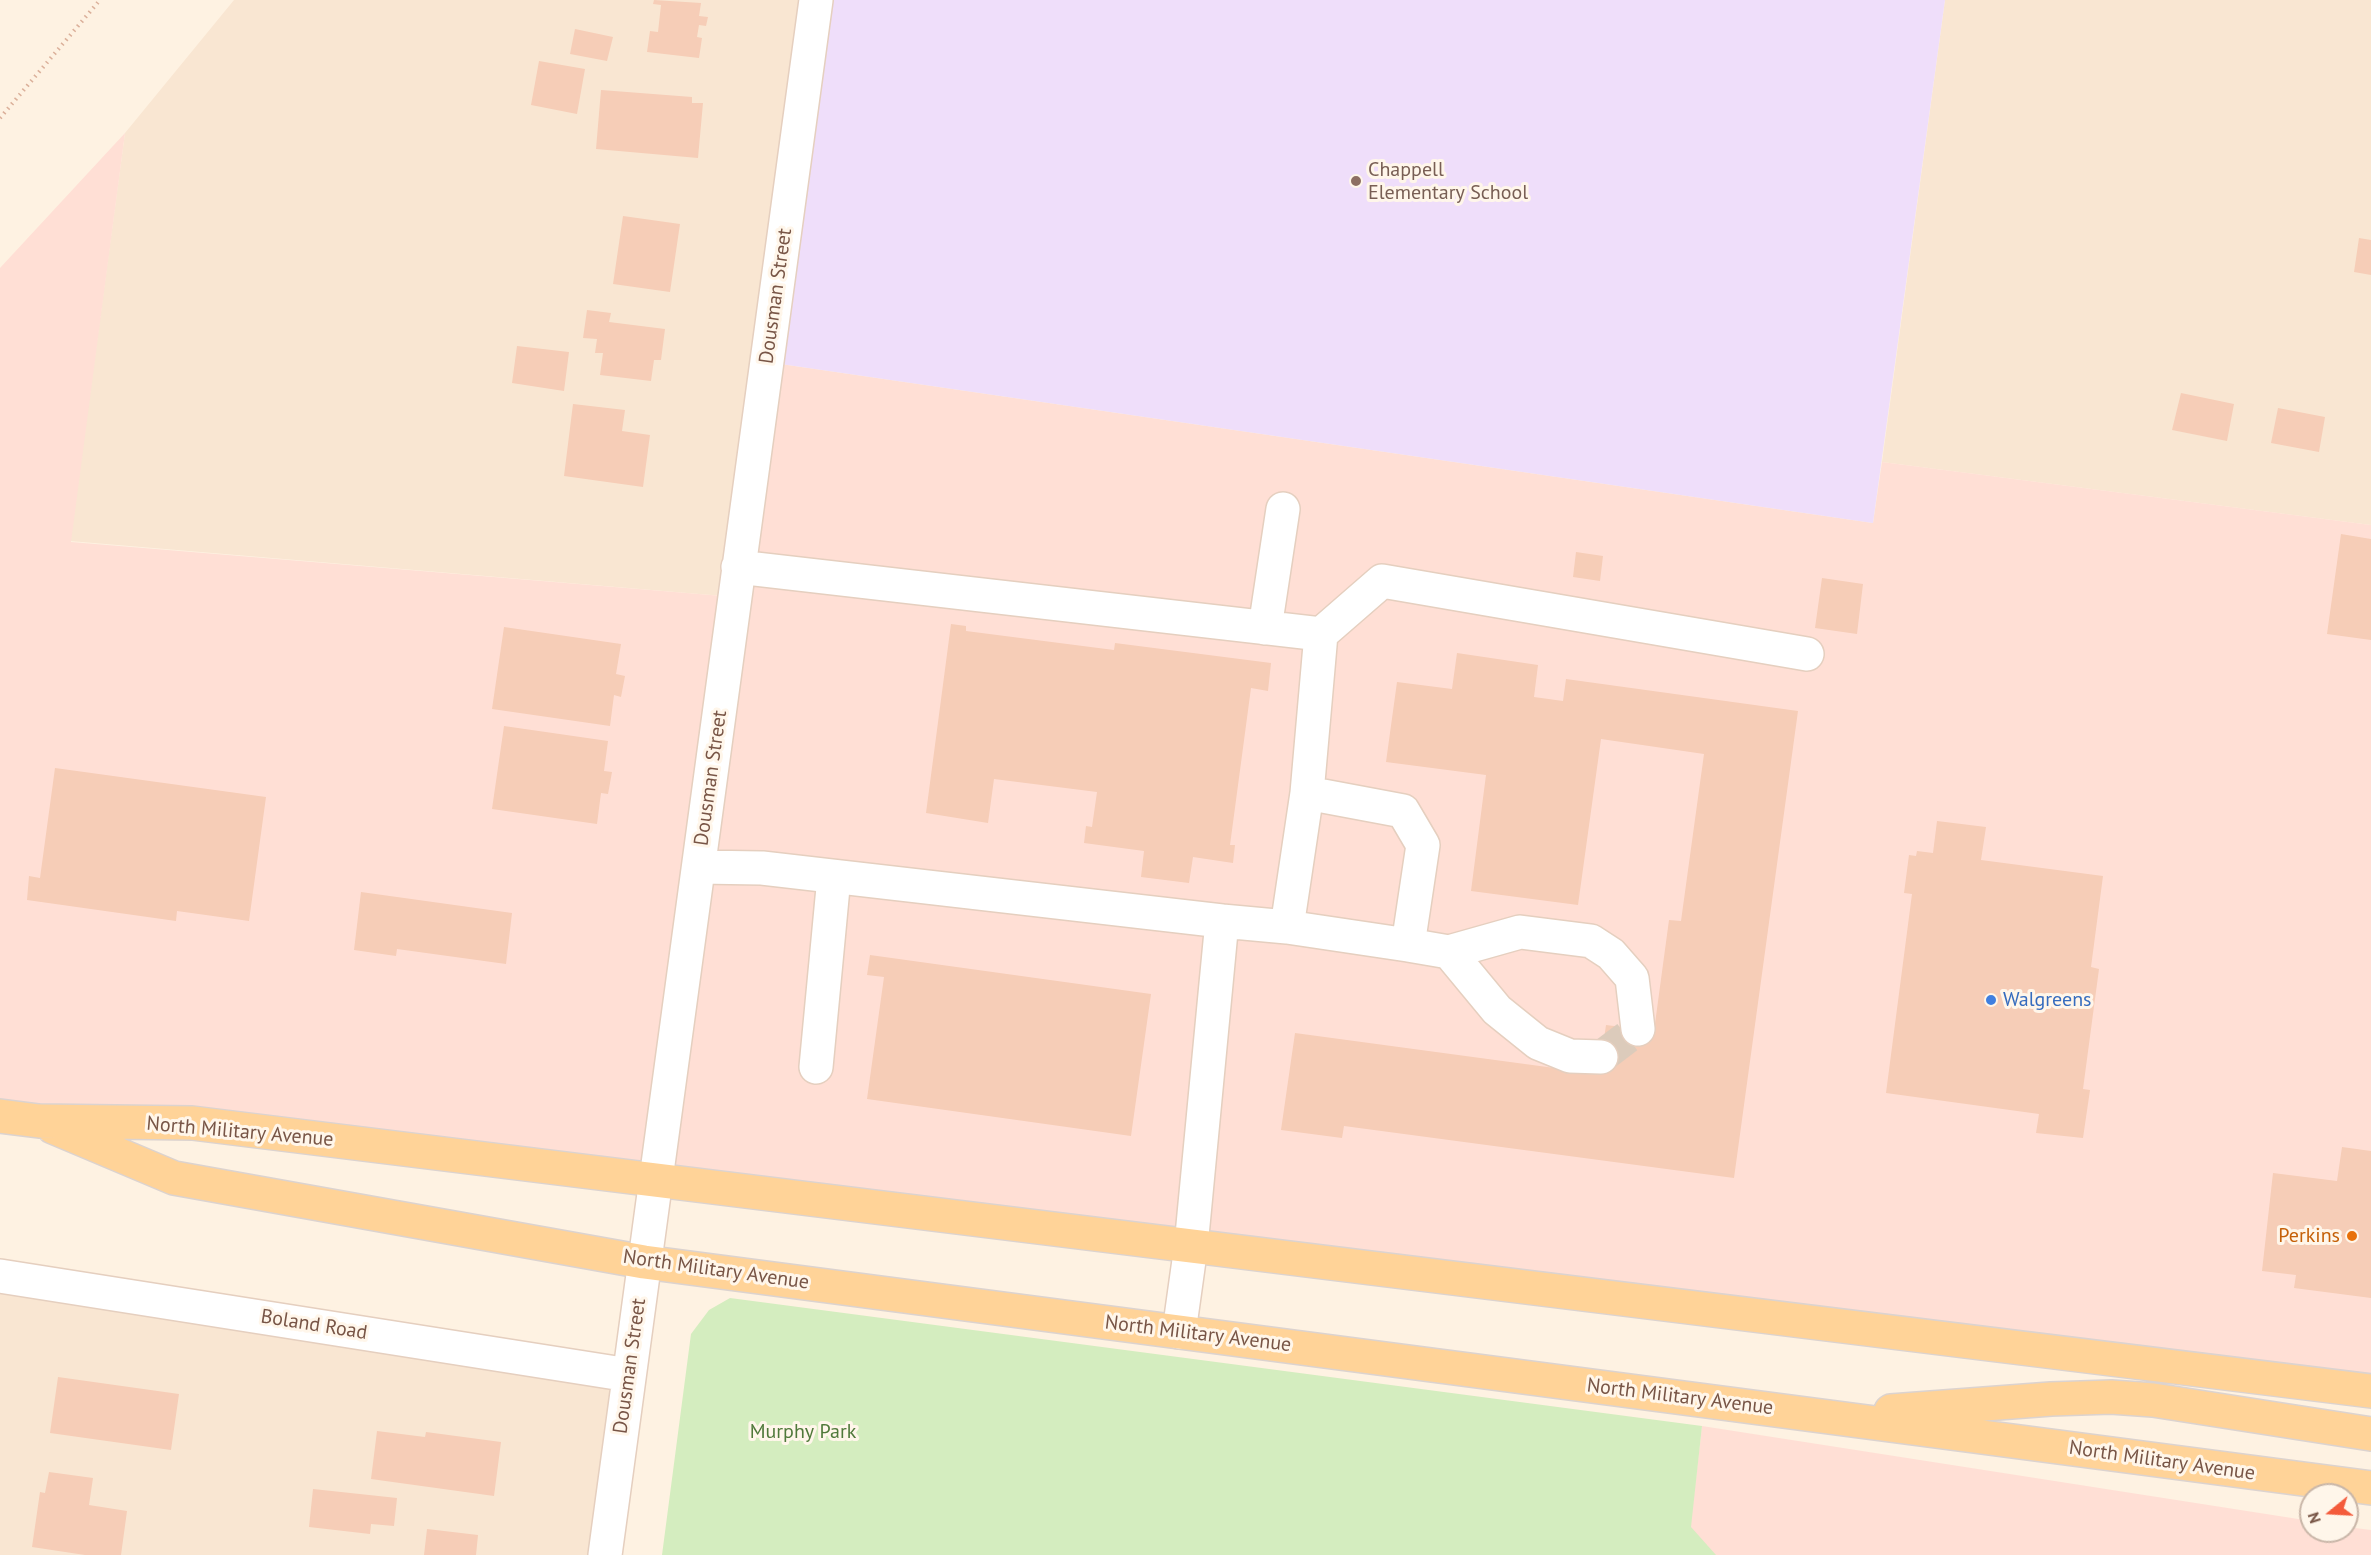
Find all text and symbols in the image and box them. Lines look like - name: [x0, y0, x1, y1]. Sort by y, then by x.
- place label: Chappell Elementary School: [1368, 158, 1528, 205]
- marker: Chappell Elementary School: [1349, 174, 1363, 188]
- street label: Dousman Street: [755, 227, 797, 365]
- street label: Dousman Street: [690, 709, 732, 847]
- place label: Walgreens: [2003, 988, 2091, 1012]
- marker: Walgreens: [1984, 993, 1998, 1007]
- street label: North Military Avenue: [145, 1112, 335, 1152]
- place label: Perkins: [2278, 1224, 2340, 1248]
- marker: Perkins: [2345, 1229, 2359, 1243]
- street label: North Military Avenue: [621, 1245, 811, 1295]
- street label: Dousman Street: [609, 1297, 651, 1435]
- street label: Boland Road: [259, 1305, 369, 1345]
- street label: North Military Avenue: [1103, 1311, 1293, 1357]
- street label: North Military Avenue: [1585, 1374, 1775, 1420]
- park label: Murphy Park: [750, 1420, 856, 1444]
- street label: North Military Avenue: [2067, 1436, 2257, 1486]
- north arrow: [2299, 1483, 2359, 1543]
- text: N: [2303, 1510, 2325, 1526]

